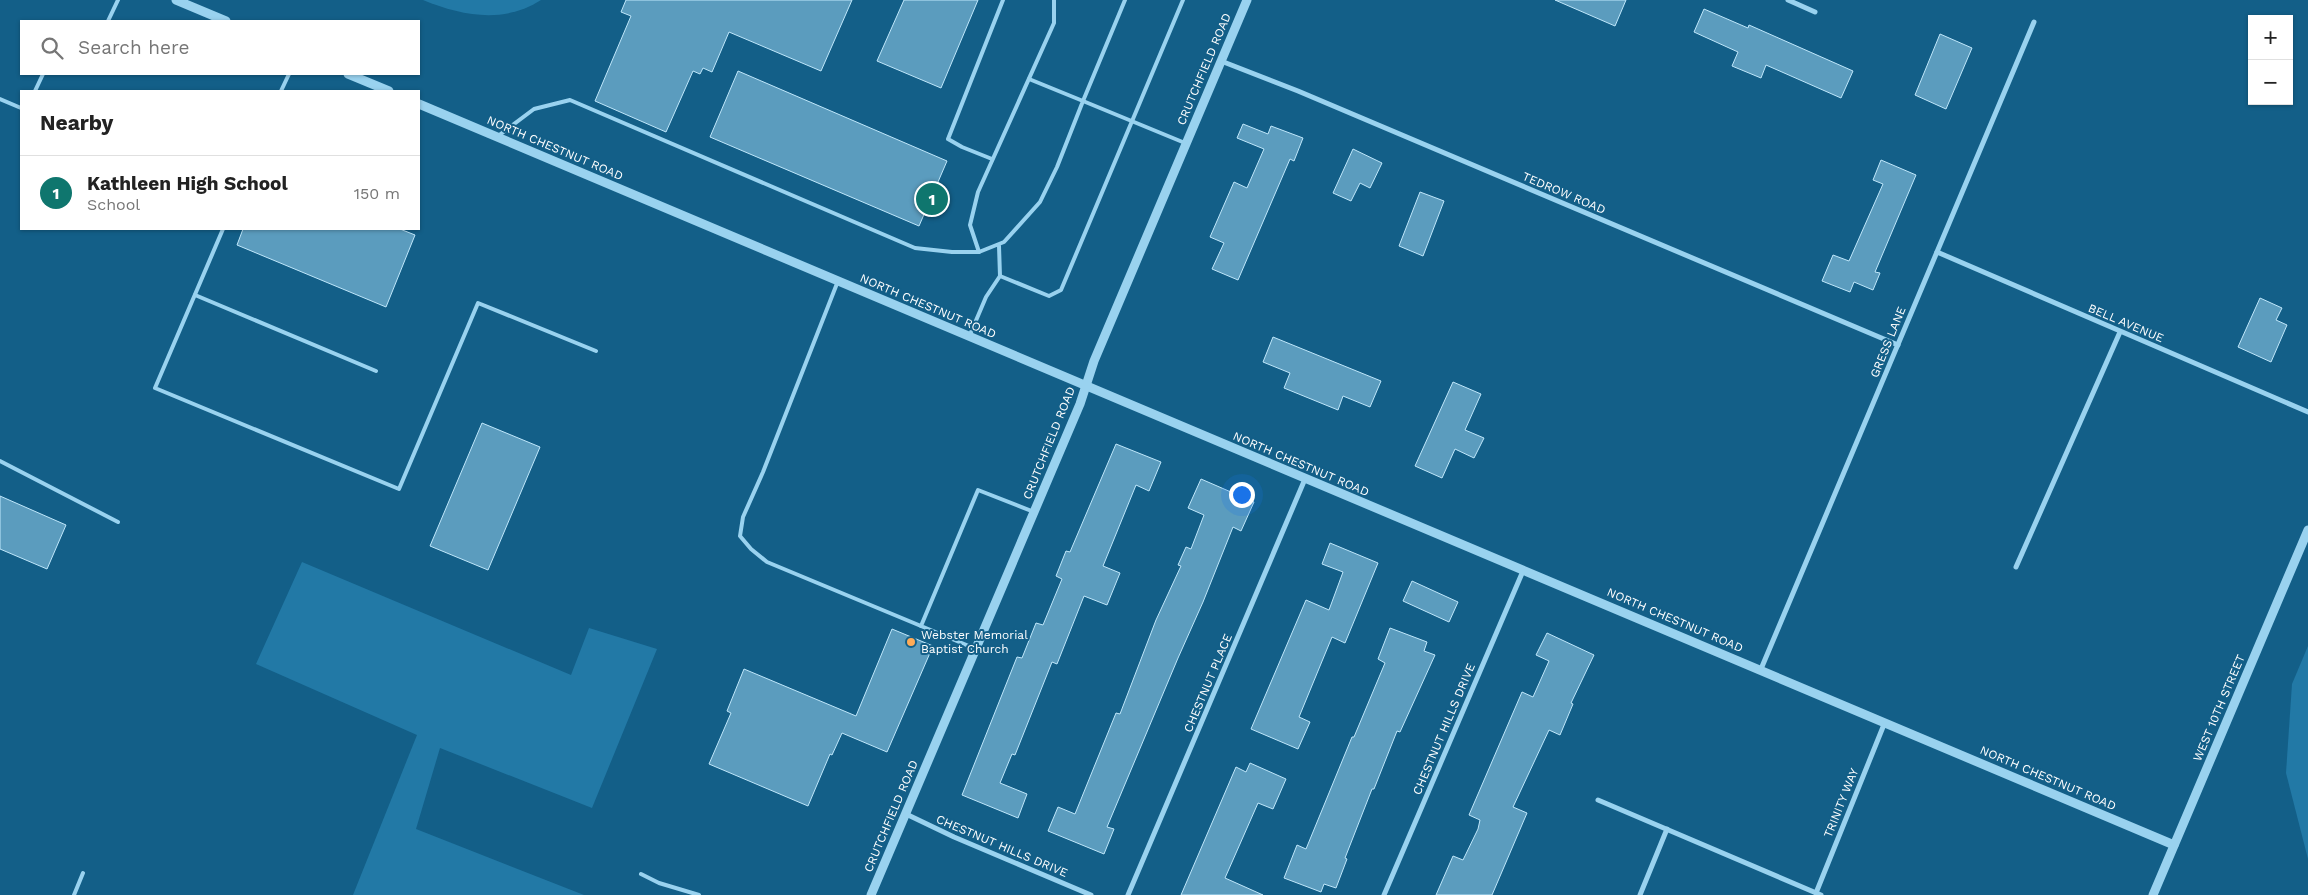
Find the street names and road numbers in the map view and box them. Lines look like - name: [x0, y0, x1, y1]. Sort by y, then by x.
- street label: CRUTCHFIELD ROAD: [1174, 11, 1234, 127]
- street label: NORTH CHESTNUT ROAD: [485, 113, 625, 183]
- street label: TEDROW ROAD: [1520, 169, 1608, 217]
- street label: NORTH CHESTNUT ROAD: [858, 271, 998, 341]
- street label: BELL AVENUE: [2086, 301, 2166, 345]
- street label: GRESS LANE: [1867, 304, 1909, 380]
- street label: CRUTCHFIELD ROAD: [1020, 385, 1078, 501]
- street label: NORTH CHESTNUT ROAD: [1231, 429, 1371, 499]
- street label: NORTH CHESTNUT ROAD: [1605, 585, 1745, 655]
- street label: CHESTNUT PLACE: [1181, 631, 1235, 734]
- street label: WEST 10TH STREET: [2190, 652, 2248, 764]
- street label: CHESTNUT HILLS DRIVE: [1410, 661, 1478, 797]
- street label: NORTH CHESTNUT ROAD: [1978, 743, 2118, 813]
- street label: CRUTCHFIELD ROAD: [861, 758, 921, 874]
- street label: TRINITY WAY: [1821, 766, 1861, 840]
- street label: CHESTNUT HILLS DRIVE: [934, 812, 1070, 880]

